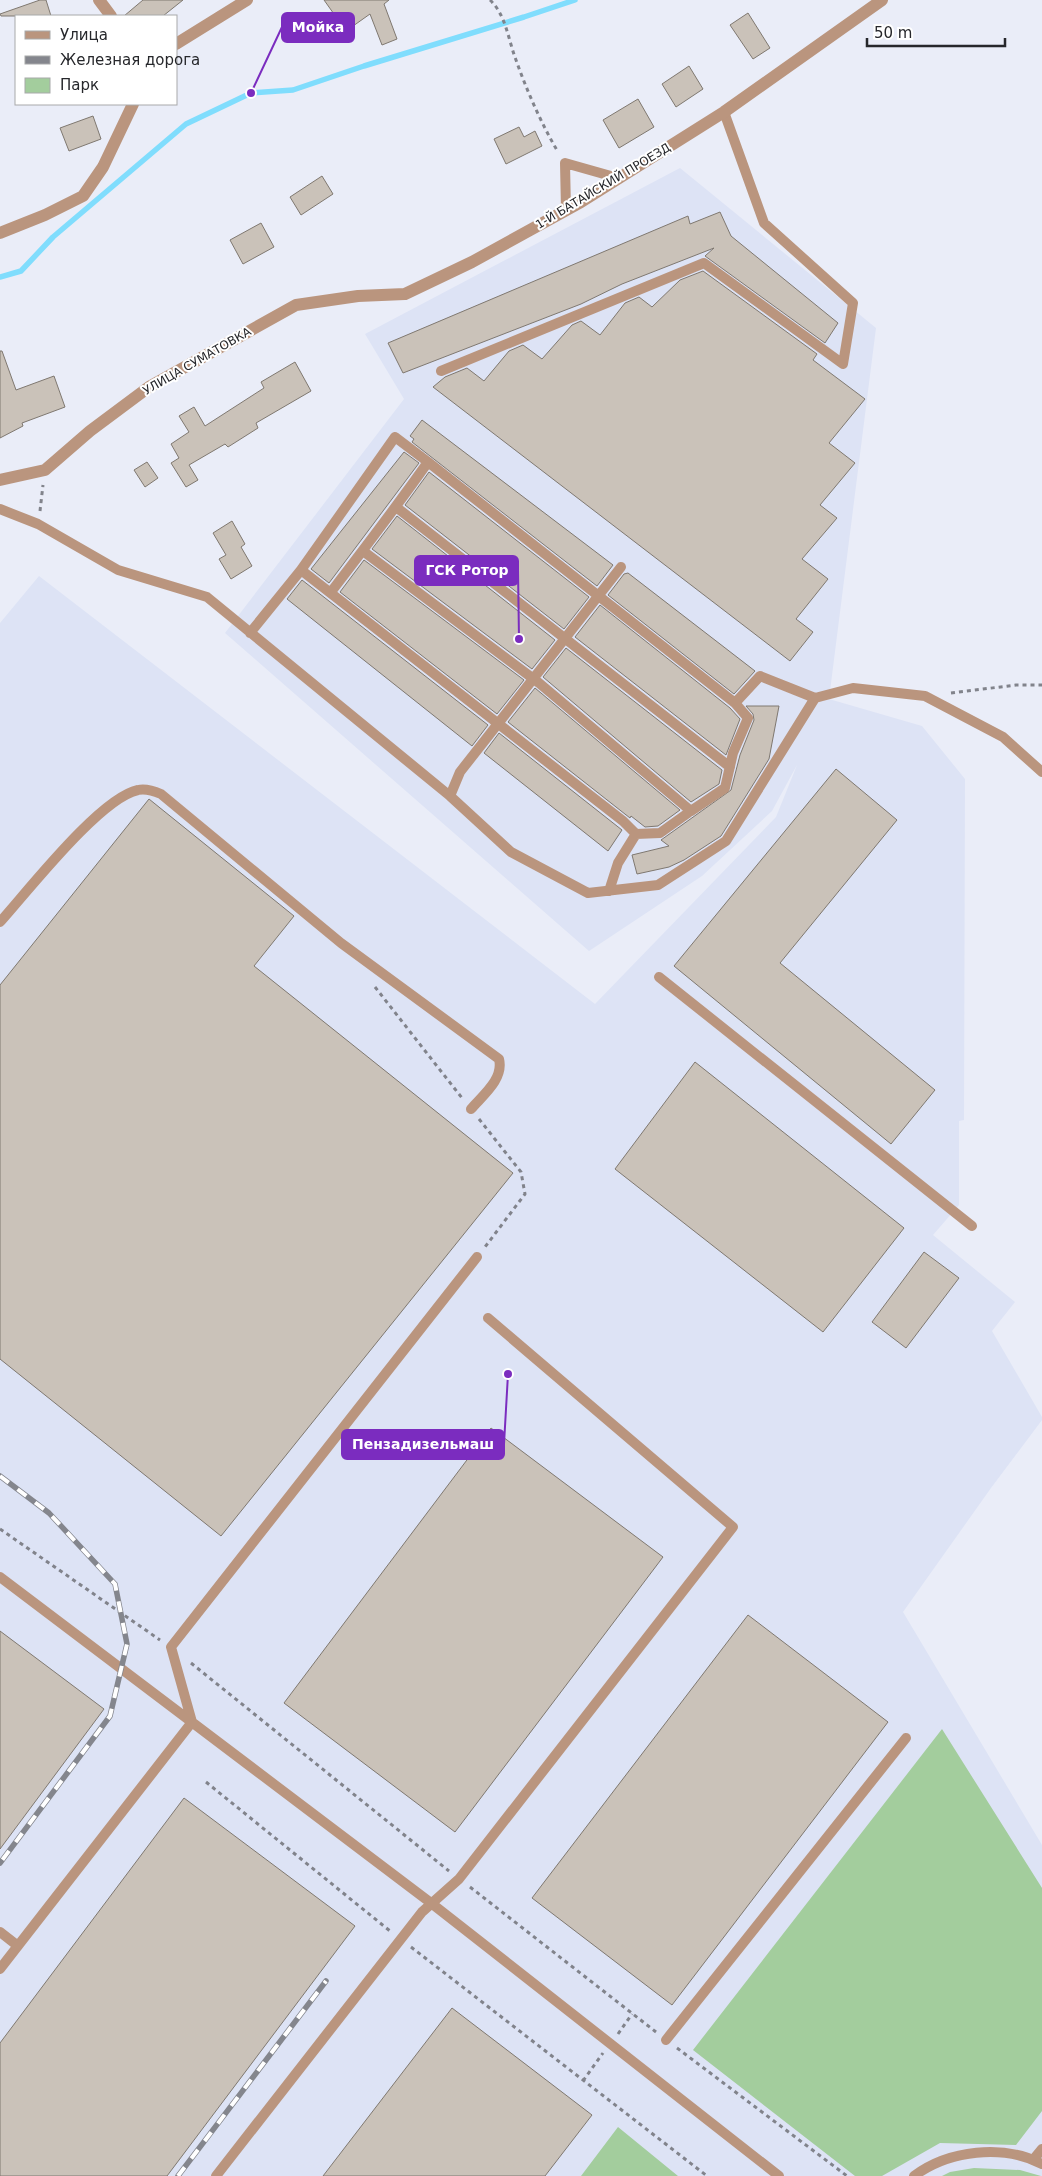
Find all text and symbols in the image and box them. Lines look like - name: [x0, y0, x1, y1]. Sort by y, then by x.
- callout: Мойка: [282, 13, 354, 42]
- legend: [15, 15, 178, 105]
- scale bar: [867, 15, 1004, 47]
- text: Мойка: [292, 19, 344, 35]
- text: 50 m: [874, 24, 912, 42]
- text: Улица: [60, 26, 108, 44]
- text: Железная дорога: [60, 51, 200, 69]
- text: Парк: [60, 76, 99, 94]
- street label: 1-Й БАТАЙСКИЙ ПРОЕЗД: [533, 139, 673, 232]
- street label: УЛИЦА СУМАТОВКА: [140, 324, 254, 398]
- callout: ГСК Ротор: [415, 556, 518, 585]
- text: ГСК Ротор: [425, 562, 509, 578]
- callout: Пензадизельмаш: [342, 1430, 504, 1459]
- text: Пензадизельмаш: [352, 1436, 494, 1452]

